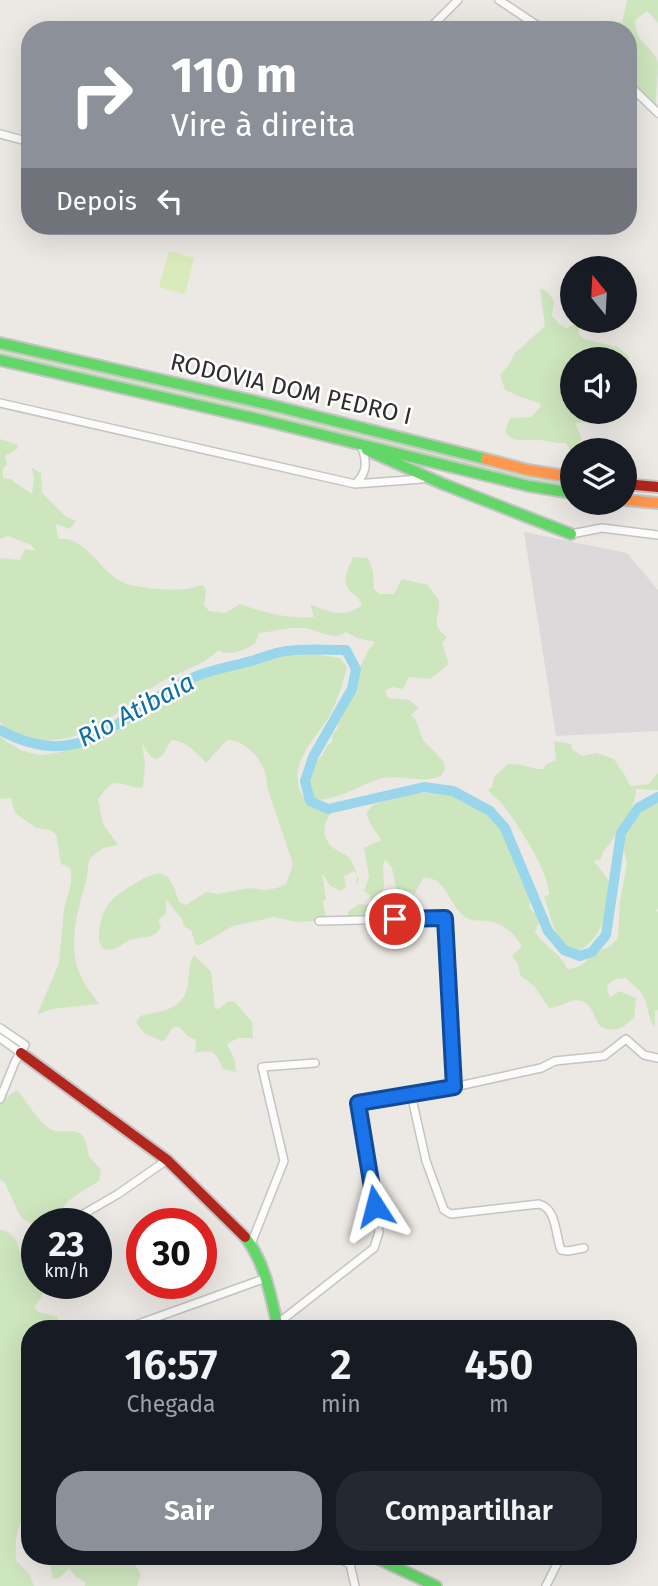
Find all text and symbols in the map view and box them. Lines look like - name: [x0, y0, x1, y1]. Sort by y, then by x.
- text: 110 m: [171, 46, 297, 105]
- icon: right: [56, 49, 147, 140]
- text: Vire à direita: [171, 106, 356, 144]
- icon: left: [151, 182, 189, 220]
- text: Depois: [56, 186, 137, 217]
- north arrow: [560, 256, 637, 332]
- map controls: [560, 256, 637, 515]
- button: sound: [560, 347, 637, 424]
- street label: RODOVIA DOM PEDRO I: [168, 348, 414, 430]
- button: layers: [560, 438, 637, 515]
- water label: Rio Atibaia: [72, 666, 200, 754]
- pin: [365, 889, 425, 949]
- icon: arrive: [376, 900, 414, 938]
- position arrow: [338, 1169, 412, 1243]
- speed limit sign: 30: [126, 1208, 217, 1299]
- text: 23: [48, 1223, 85, 1265]
- text: km/h: [44, 1260, 89, 1282]
- text: 16:57: [124, 1340, 218, 1390]
- text: 2: [330, 1340, 352, 1390]
- text: 450: [464, 1340, 534, 1390]
- text: Chegada: [127, 1390, 216, 1418]
- text: min: [321, 1390, 361, 1418]
- text: m: [489, 1390, 509, 1418]
- button: Sair: [56, 1471, 322, 1551]
- button: Compartilhar: [336, 1471, 602, 1551]

